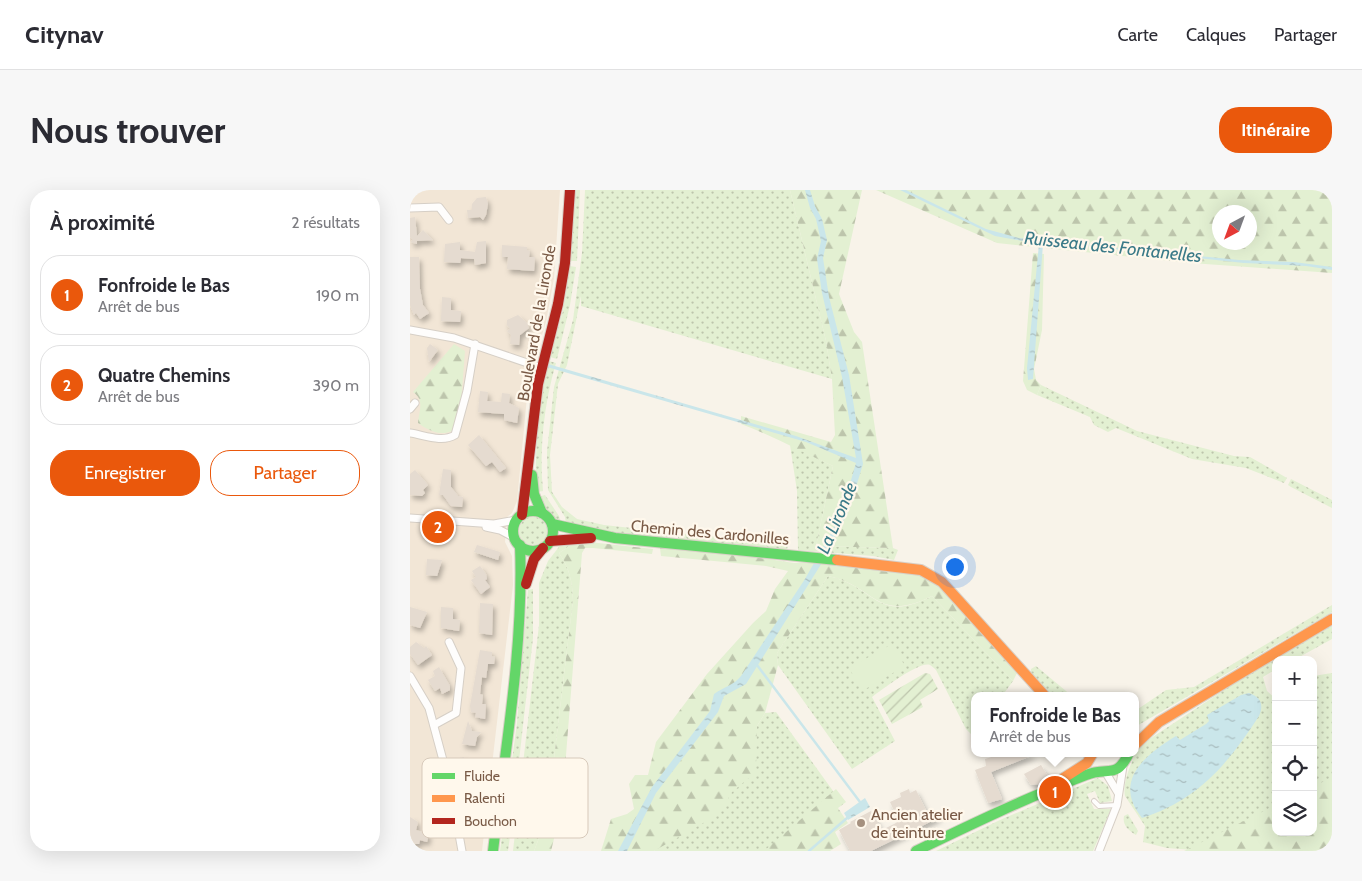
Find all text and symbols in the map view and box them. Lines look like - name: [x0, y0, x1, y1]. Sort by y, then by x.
- text: Citynav: [25, 20, 104, 49]
- text: Carte: [1117, 24, 1158, 46]
- text: Calques: [1186, 24, 1246, 46]
- text: Partager: [1274, 24, 1337, 46]
- button: Itinéraire: [1219, 107, 1332, 153]
- text: Nous trouver: [30, 109, 225, 152]
- north arrow: [1212, 205, 1257, 250]
- text: À proximité: [50, 210, 155, 235]
- text: 2 résultats: [291, 213, 360, 232]
- water label: Ruisseau des Fontanelles: [1023, 227, 1203, 267]
- street label: Boulevard de la Lironde: [513, 244, 560, 403]
- text: Fonfroide le Bas: [98, 274, 230, 297]
- text: 1: [64, 286, 70, 305]
- text: 190 m: [316, 286, 359, 305]
- text: Arrêt de bus: [98, 297, 180, 316]
- text: Quatre Chemins: [98, 364, 230, 387]
- text: 2: [63, 376, 71, 395]
- text: 390 m: [312, 376, 359, 395]
- text: Arrêt de bus: [98, 387, 180, 406]
- button: Enregistrer: [50, 450, 200, 496]
- button: Partager: [210, 450, 360, 496]
- water label: La Lironde: [812, 479, 862, 557]
- pin: 2: [422, 508, 454, 546]
- street label: Chemin des Cardonilles: [630, 516, 790, 549]
- your location: [942, 554, 968, 580]
- map controls: [1272, 656, 1317, 836]
- button: +: [1272, 656, 1317, 701]
- popup: [971, 692, 1139, 757]
- button: −: [1272, 701, 1317, 746]
- text: Fonfroide le Bas: [989, 704, 1121, 727]
- text: Arrêt de bus: [989, 727, 1071, 746]
- button: locate: [1272, 746, 1317, 791]
- legend: [422, 758, 588, 838]
- text: Fluide: [464, 767, 500, 785]
- pin: 1: [1039, 773, 1071, 811]
- text: Ralenti: [464, 789, 505, 807]
- button: layers: [1272, 791, 1317, 836]
- place label: Ancien atelier de teinture: [871, 805, 964, 842]
- text: Bouchon: [464, 812, 517, 830]
- marker: Ancien atelier de teinture: [855, 817, 867, 829]

